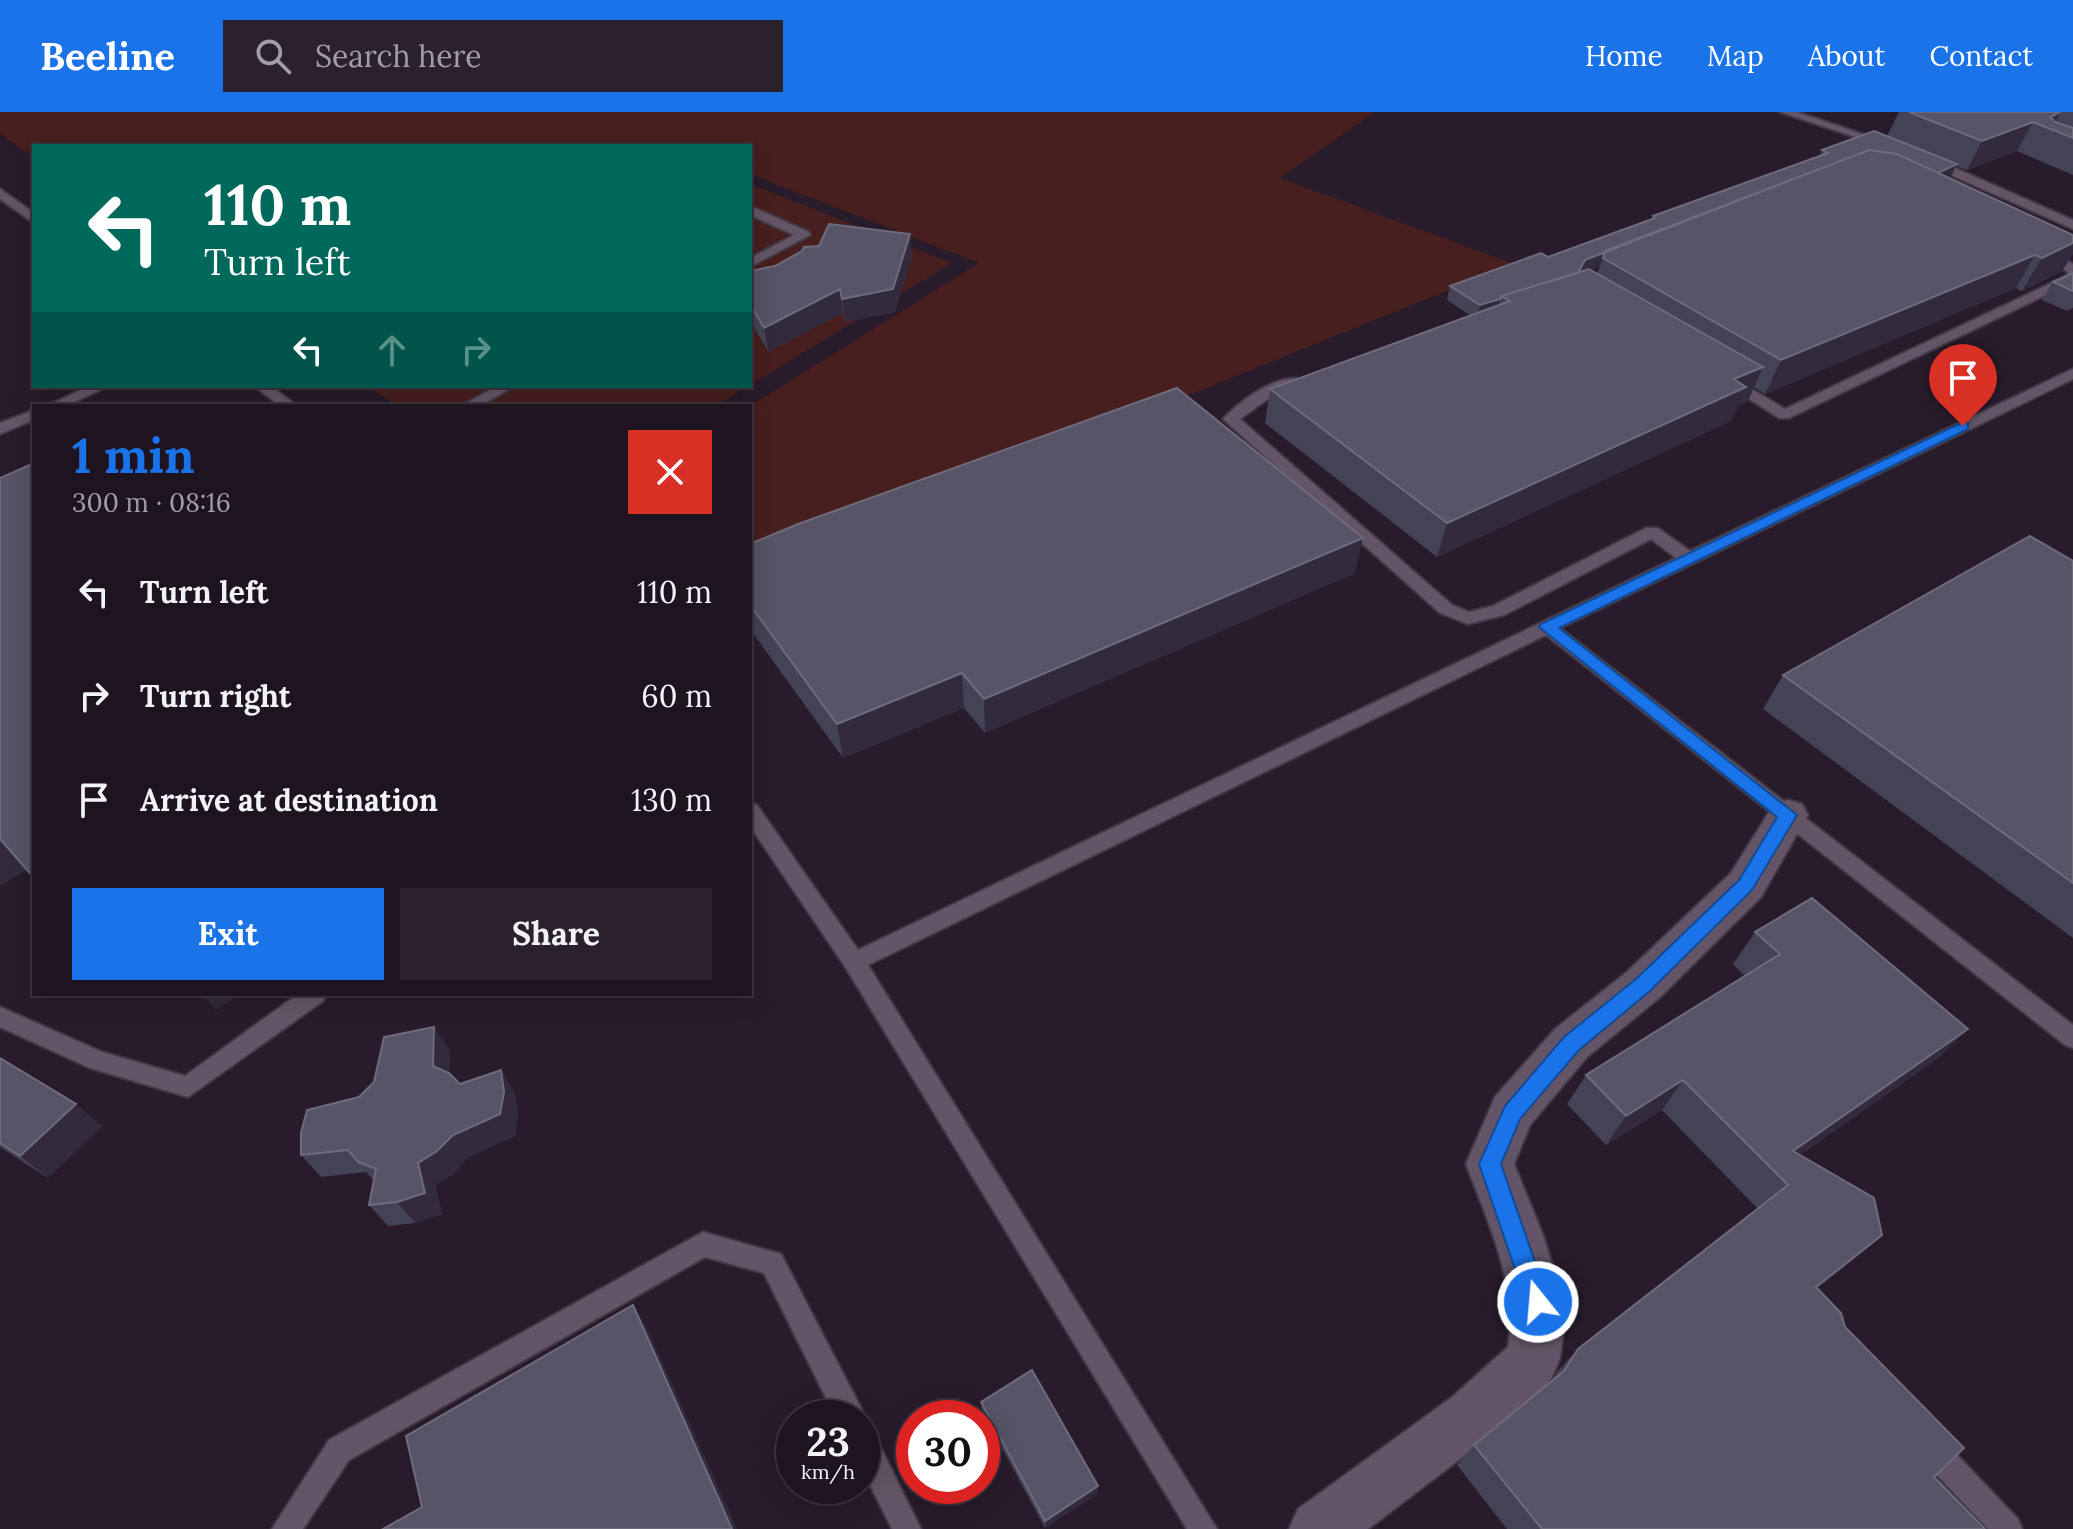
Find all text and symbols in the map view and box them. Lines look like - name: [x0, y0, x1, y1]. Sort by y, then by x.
- search box: [223, 20, 783, 92]
- text: Beeline: [40, 32, 175, 80]
- icon: search: [251, 34, 295, 78]
- text: Search here: [315, 37, 482, 75]
- text: Home: [1585, 38, 1663, 74]
- text: Map: [1707, 38, 1764, 74]
- text: About: [1808, 38, 1885, 74]
- text: Contact: [1929, 38, 2033, 74]
- text: 110 m: [204, 169, 351, 240]
- icon: left: [72, 176, 176, 280]
- text: Turn left: [204, 239, 351, 285]
- icon: left: [286, 328, 330, 372]
- icon: ahead: [370, 328, 414, 372]
- icon: right: [454, 328, 498, 372]
- pin: [1929, 344, 1997, 426]
- icon: arrive: [1941, 356, 1985, 400]
- text: 1 min: [72, 425, 195, 486]
- button: close: [628, 430, 712, 514]
- text: 300 m · 08:16: [72, 486, 231, 519]
- icon: left: [72, 570, 116, 614]
- text: Turn left: [140, 573, 268, 611]
- text: 110 m: [637, 573, 712, 611]
- icon: right: [72, 674, 116, 718]
- text: Turn right: [140, 677, 291, 715]
- text: 60 m: [641, 677, 712, 715]
- icon: arrive: [72, 778, 116, 822]
- text: Arrive at destination: [140, 781, 438, 819]
- text: 130 m: [631, 781, 712, 819]
- button: Exit: [72, 888, 384, 980]
- button: Share: [400, 888, 712, 980]
- position arrow: [1496, 1260, 1580, 1344]
- speed limit sign: 30: [896, 1400, 1000, 1504]
- text: 23: [806, 1416, 850, 1467]
- text: km/h: [801, 1459, 855, 1484]

